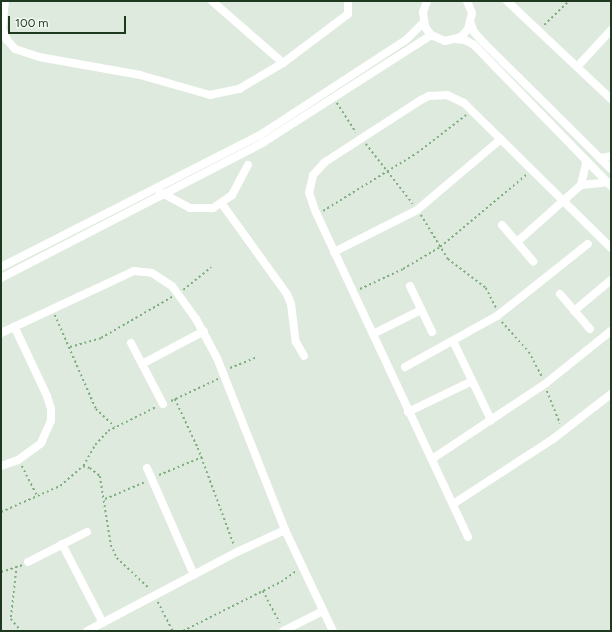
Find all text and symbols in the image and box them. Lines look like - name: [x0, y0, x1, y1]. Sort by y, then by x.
- scale bar: [10, 8, 128, 34]
- text: 100 m: [15, 16, 49, 30]

